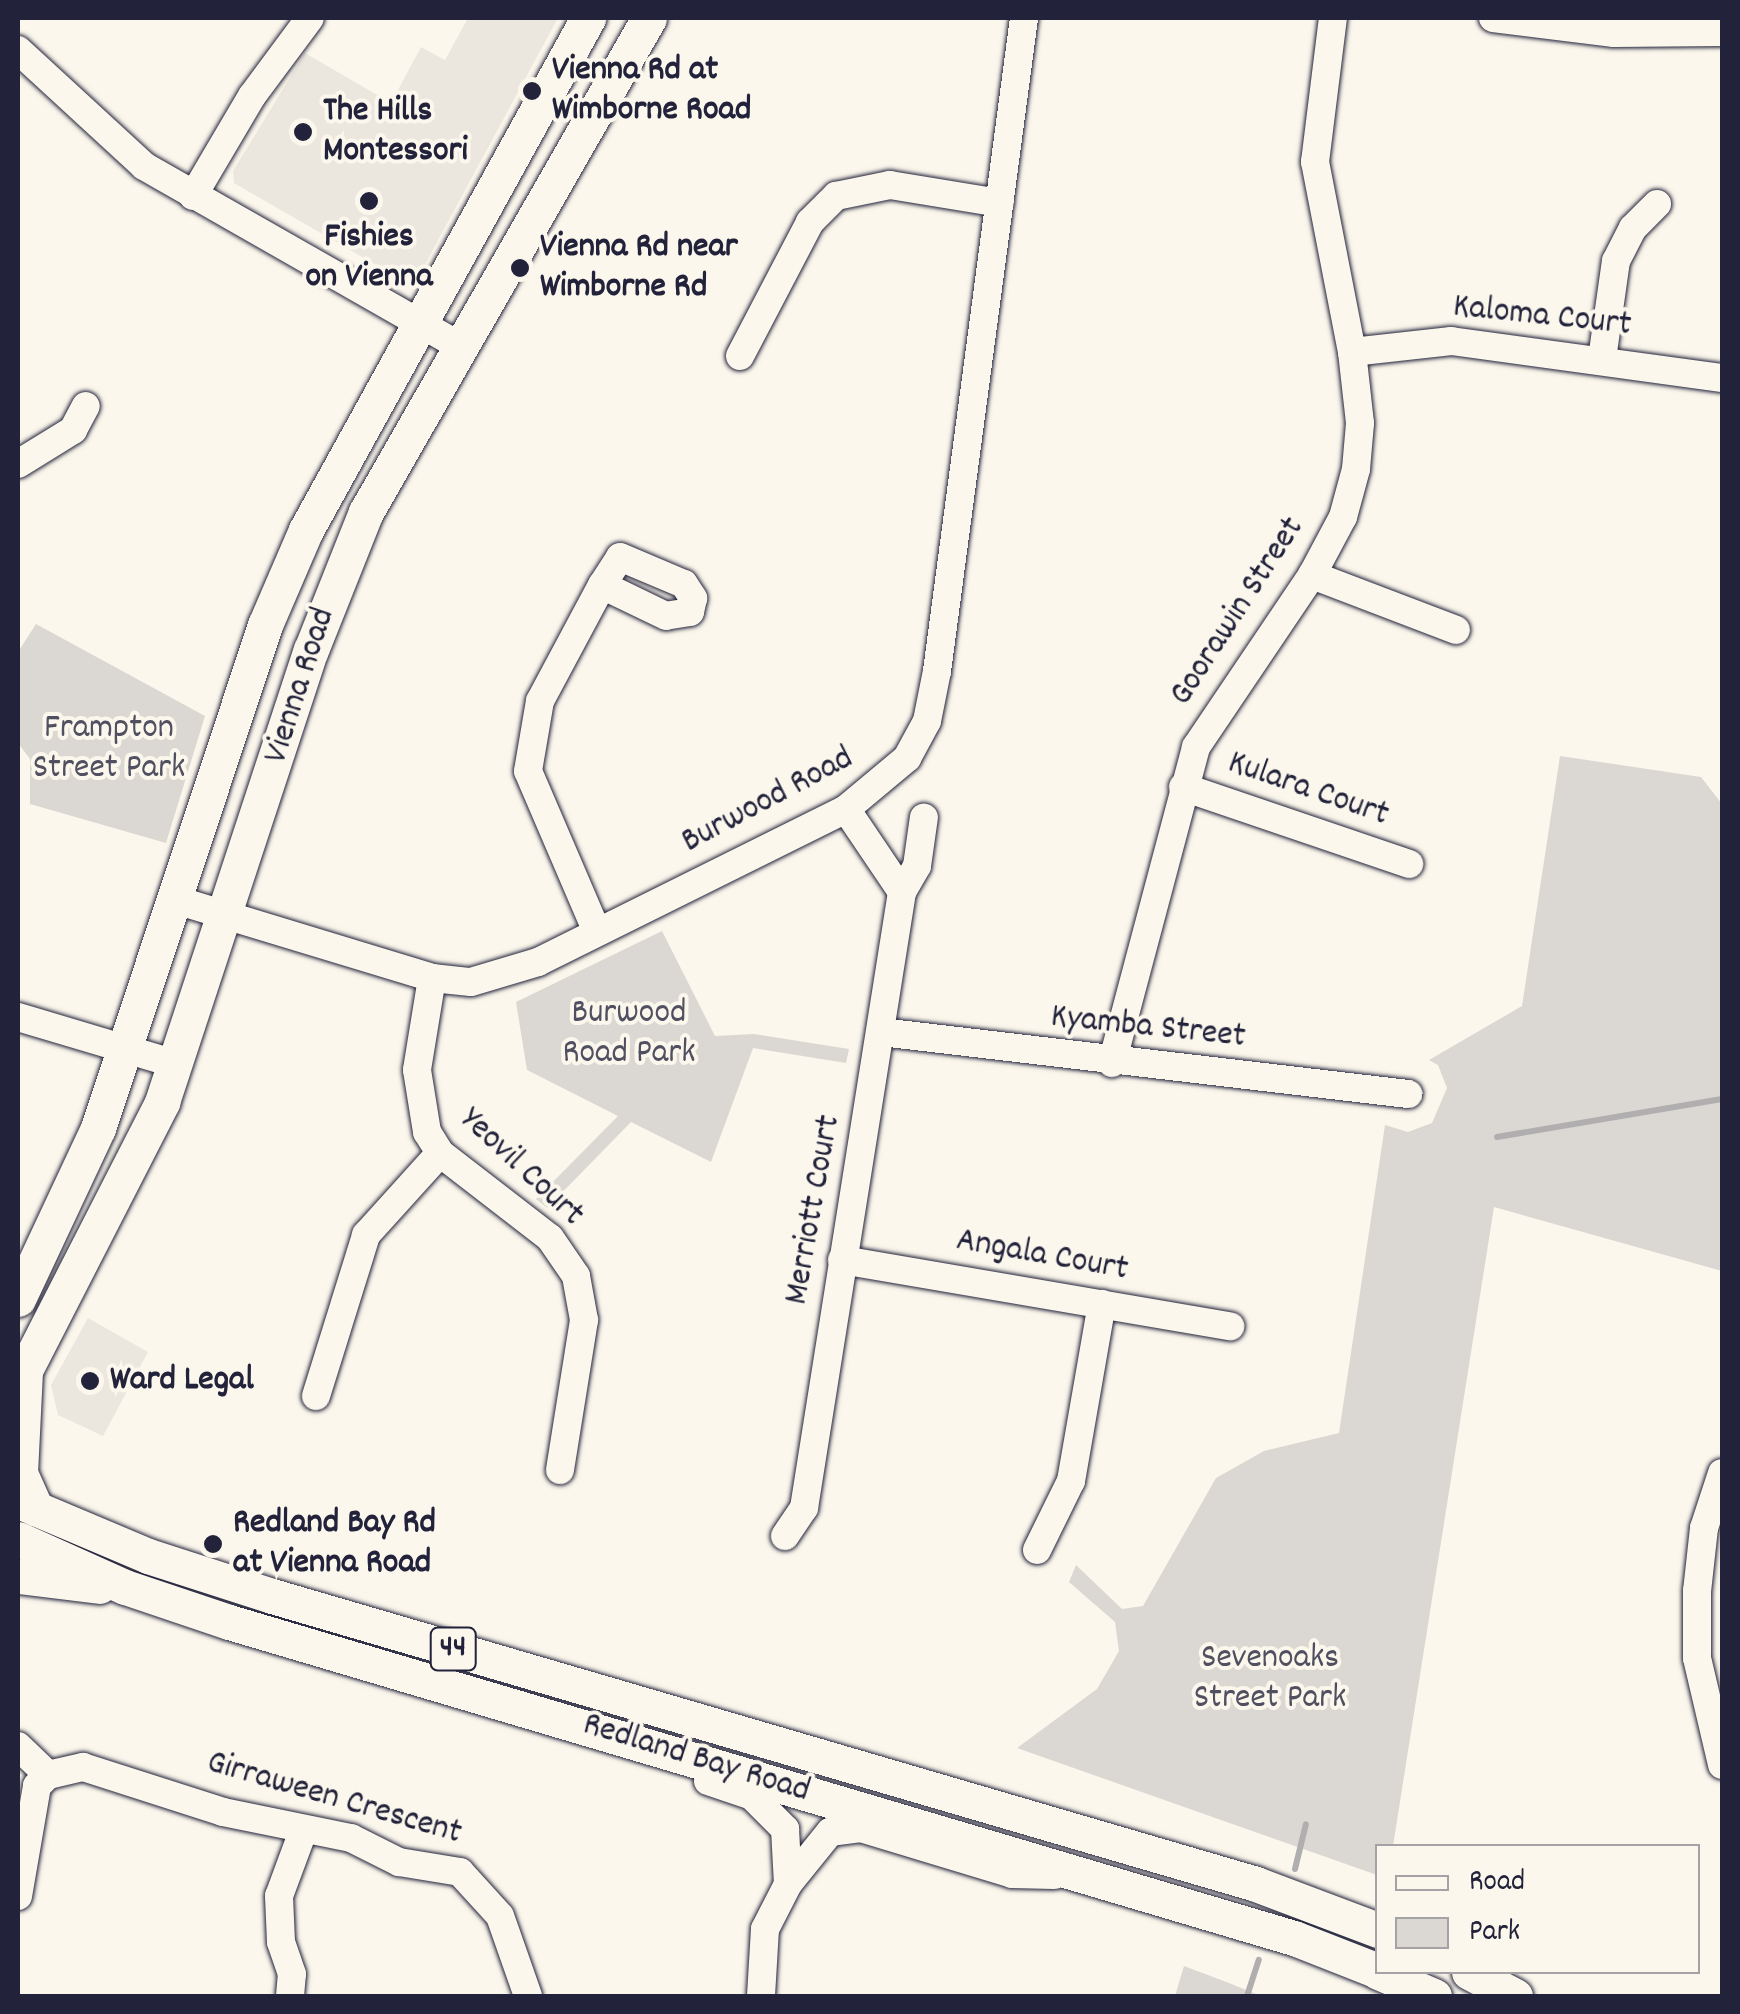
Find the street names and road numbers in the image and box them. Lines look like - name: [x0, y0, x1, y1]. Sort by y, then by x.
- street label: Kaloma Court: [1451, 287, 1633, 347]
- street label: Goorawin Street: [1161, 510, 1315, 714]
- street label: Vienna Road: [256, 603, 346, 769]
- street label: Burwood Road: [675, 738, 861, 864]
- street label: Kulara Court: [1222, 743, 1394, 837]
- street label: Kyamba Street: [1049, 997, 1247, 1059]
- street label: Yeovil Court: [450, 1100, 592, 1236]
- street label: Merriott Court: [777, 1112, 851, 1308]
- street label: Angala Court: [953, 1220, 1131, 1292]
- road number: 44: [428, 1622, 478, 1676]
- street label: Redland Bay Road: [578, 1705, 814, 1813]
- street label: Girraween Crescent: [202, 1743, 466, 1855]

